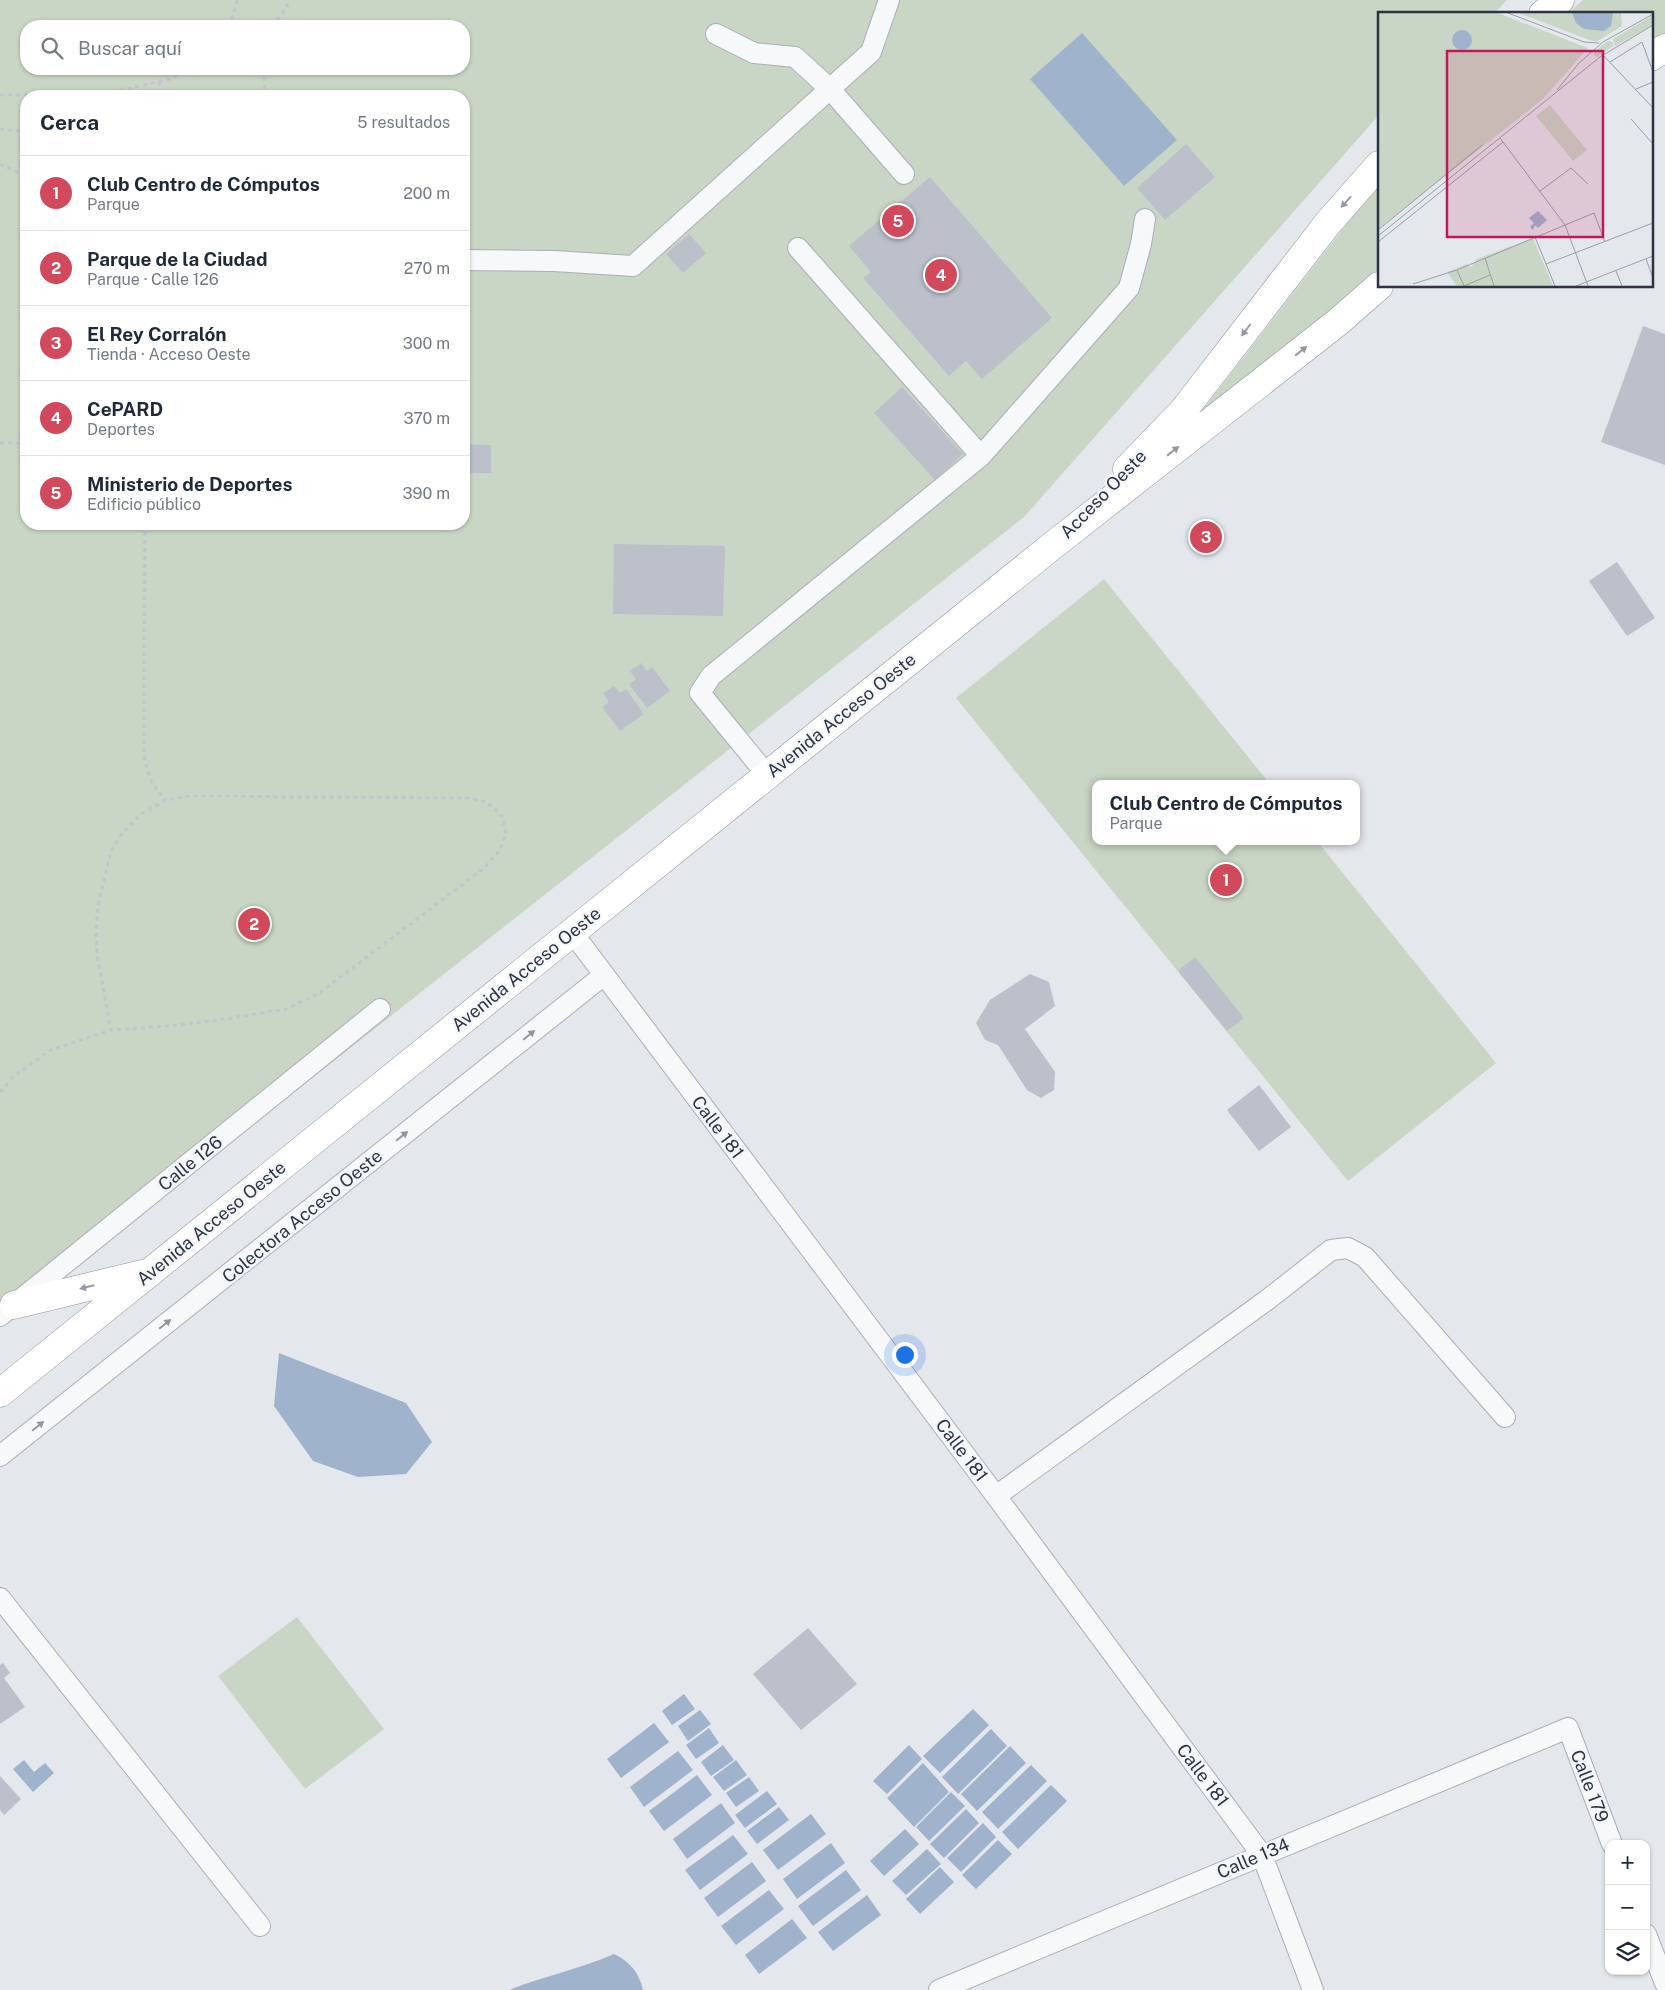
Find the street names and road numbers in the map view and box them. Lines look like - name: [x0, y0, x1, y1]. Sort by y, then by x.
- street label: Acceso Oeste: [1056, 445, 1150, 543]
- street label: Avenida Acceso Oeste: [762, 648, 920, 782]
- street label: Avenida Acceso Oeste: [447, 902, 605, 1036]
- street label: Calle 181: [688, 1091, 748, 1163]
- street label: Calle 126: [154, 1131, 226, 1195]
- street label: Colectora Acceso Oeste: [218, 1145, 386, 1287]
- street label: Avenida Acceso Oeste: [132, 1156, 290, 1290]
- street label: Calle 181: [932, 1414, 992, 1486]
- street label: Calle 181: [1173, 1739, 1233, 1811]
- street label: Calle 179: [1567, 1747, 1613, 1825]
- street label: Calle 134: [1214, 1833, 1292, 1883]

